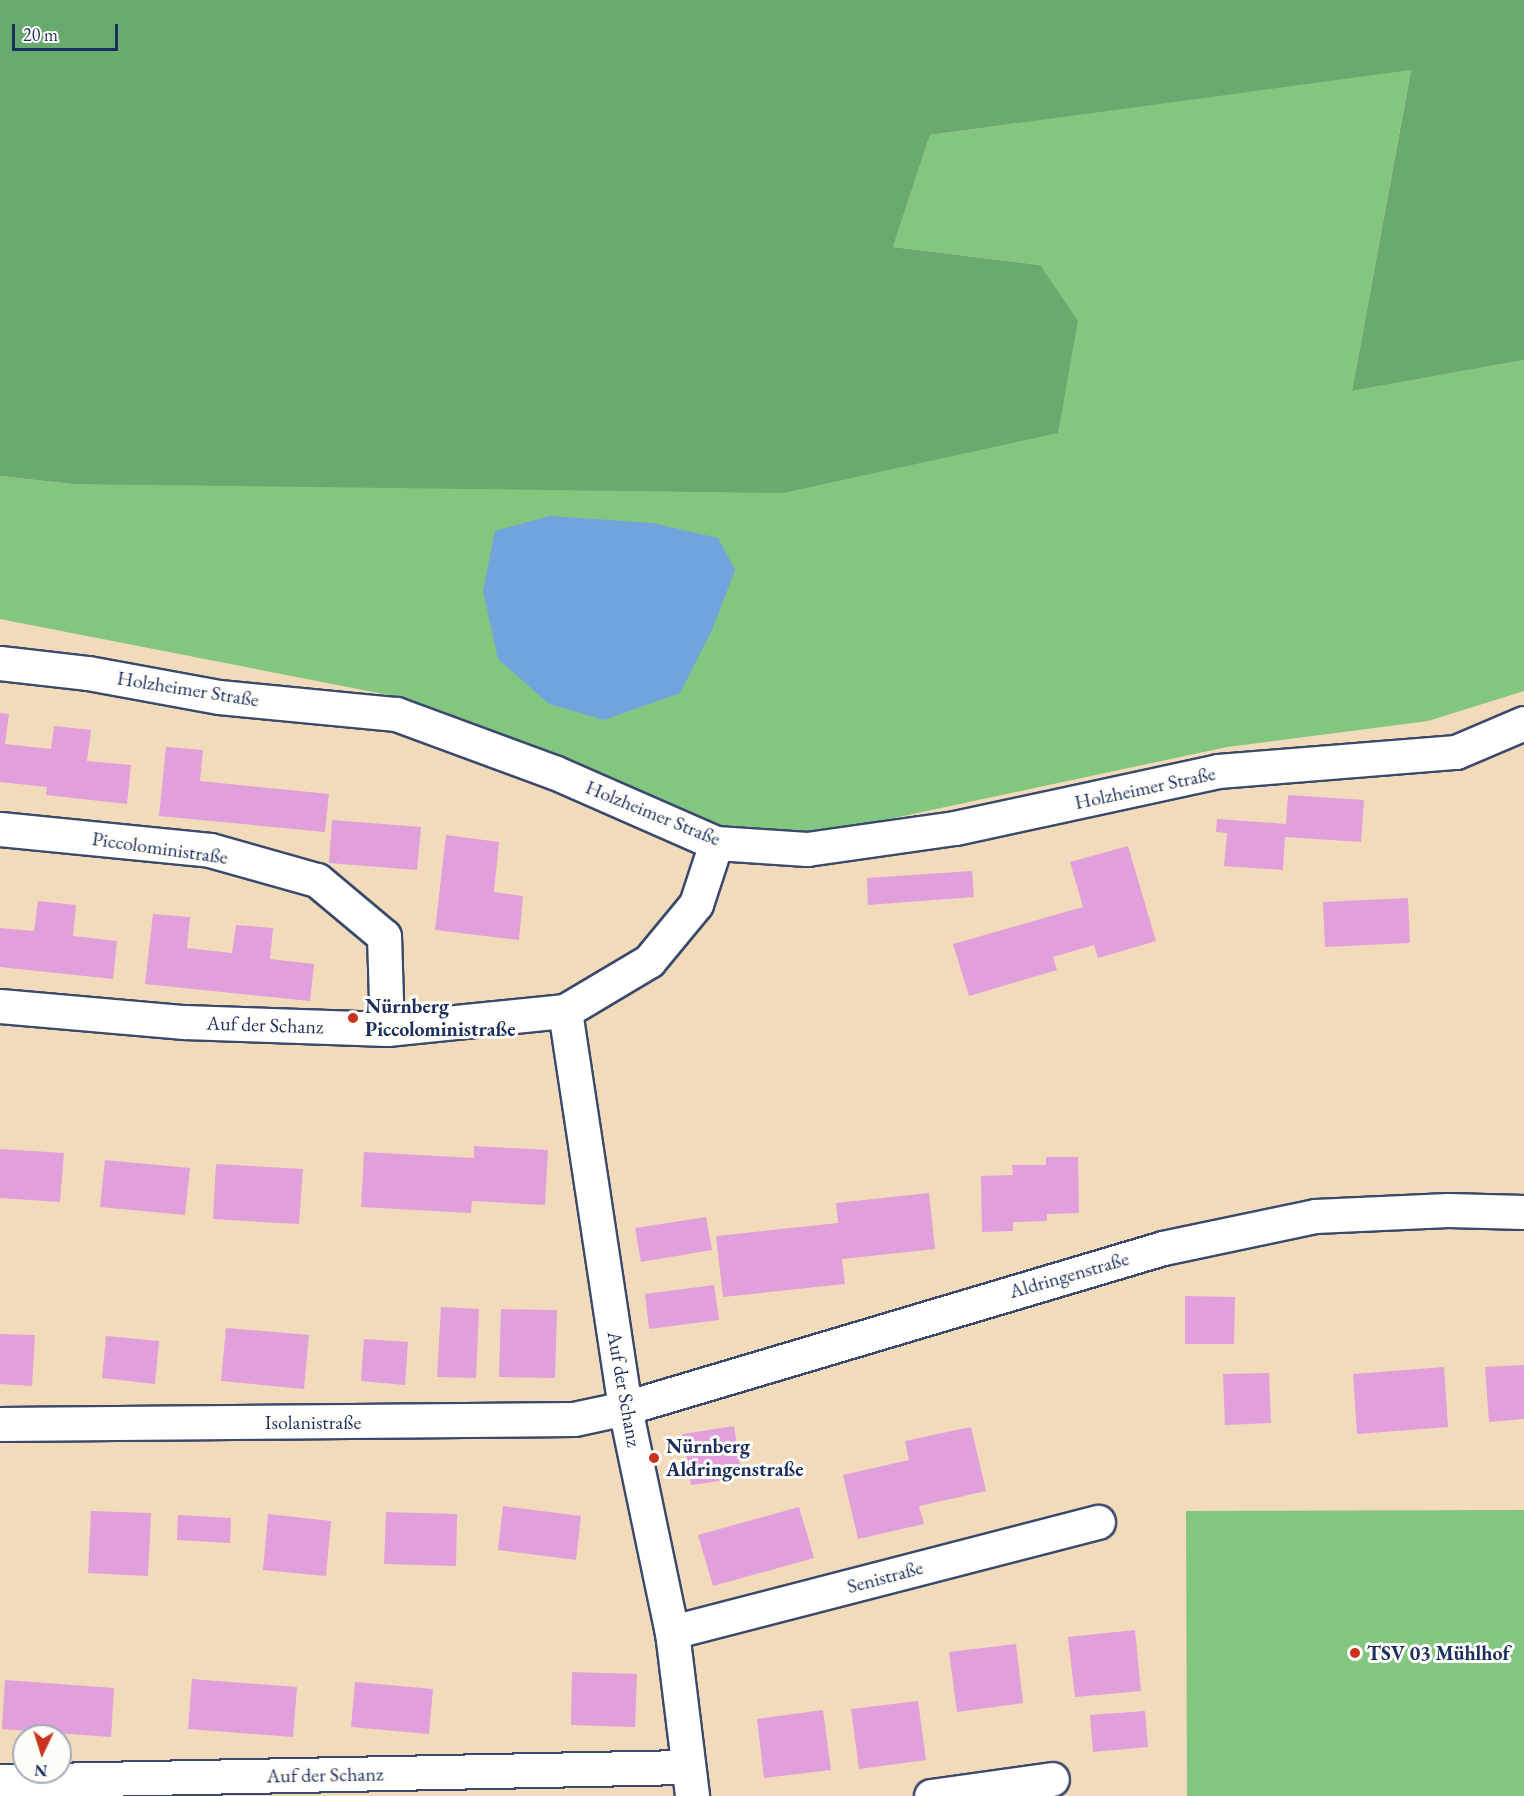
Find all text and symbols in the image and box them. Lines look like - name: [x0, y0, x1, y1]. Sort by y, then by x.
- scale bar: [15, 12, 122, 50]
- text: 20 m: [23, 23, 58, 46]
- street label: Holzheimer Straße: [115, 666, 261, 712]
- street label: Holzheimer Straße: [1072, 761, 1218, 815]
- street label: Holzheimer Straße: [582, 775, 724, 851]
- street label: Piccoloministraße: [91, 827, 229, 869]
- place label: Nürnberg Piccoloministraße: [365, 994, 515, 1041]
- street label: Auf der Schanz: [206, 1011, 324, 1039]
- marker: Nürnberg Piccoloministraße: [346, 1011, 360, 1025]
- street label: Aldringenstraße: [1006, 1246, 1132, 1304]
- street label: Auf der Schanz: [602, 1329, 646, 1449]
- street label: Isolanistraße: [265, 1410, 361, 1434]
- place label: Nürnberg Aldringenstraße: [666, 1434, 804, 1481]
- marker: Nürnberg Aldringenstraße: [647, 1451, 661, 1465]
- street label: Senistraße: [844, 1555, 926, 1599]
- place label: TSV 03 Mühlhof: [1367, 1641, 1510, 1665]
- marker: TSV 03 Mühlhof: [1348, 1646, 1362, 1660]
- north arrow: [12, 1724, 72, 1784]
- text: N: [34, 1760, 48, 1781]
- street label: Auf der Schanz: [266, 1762, 384, 1788]

